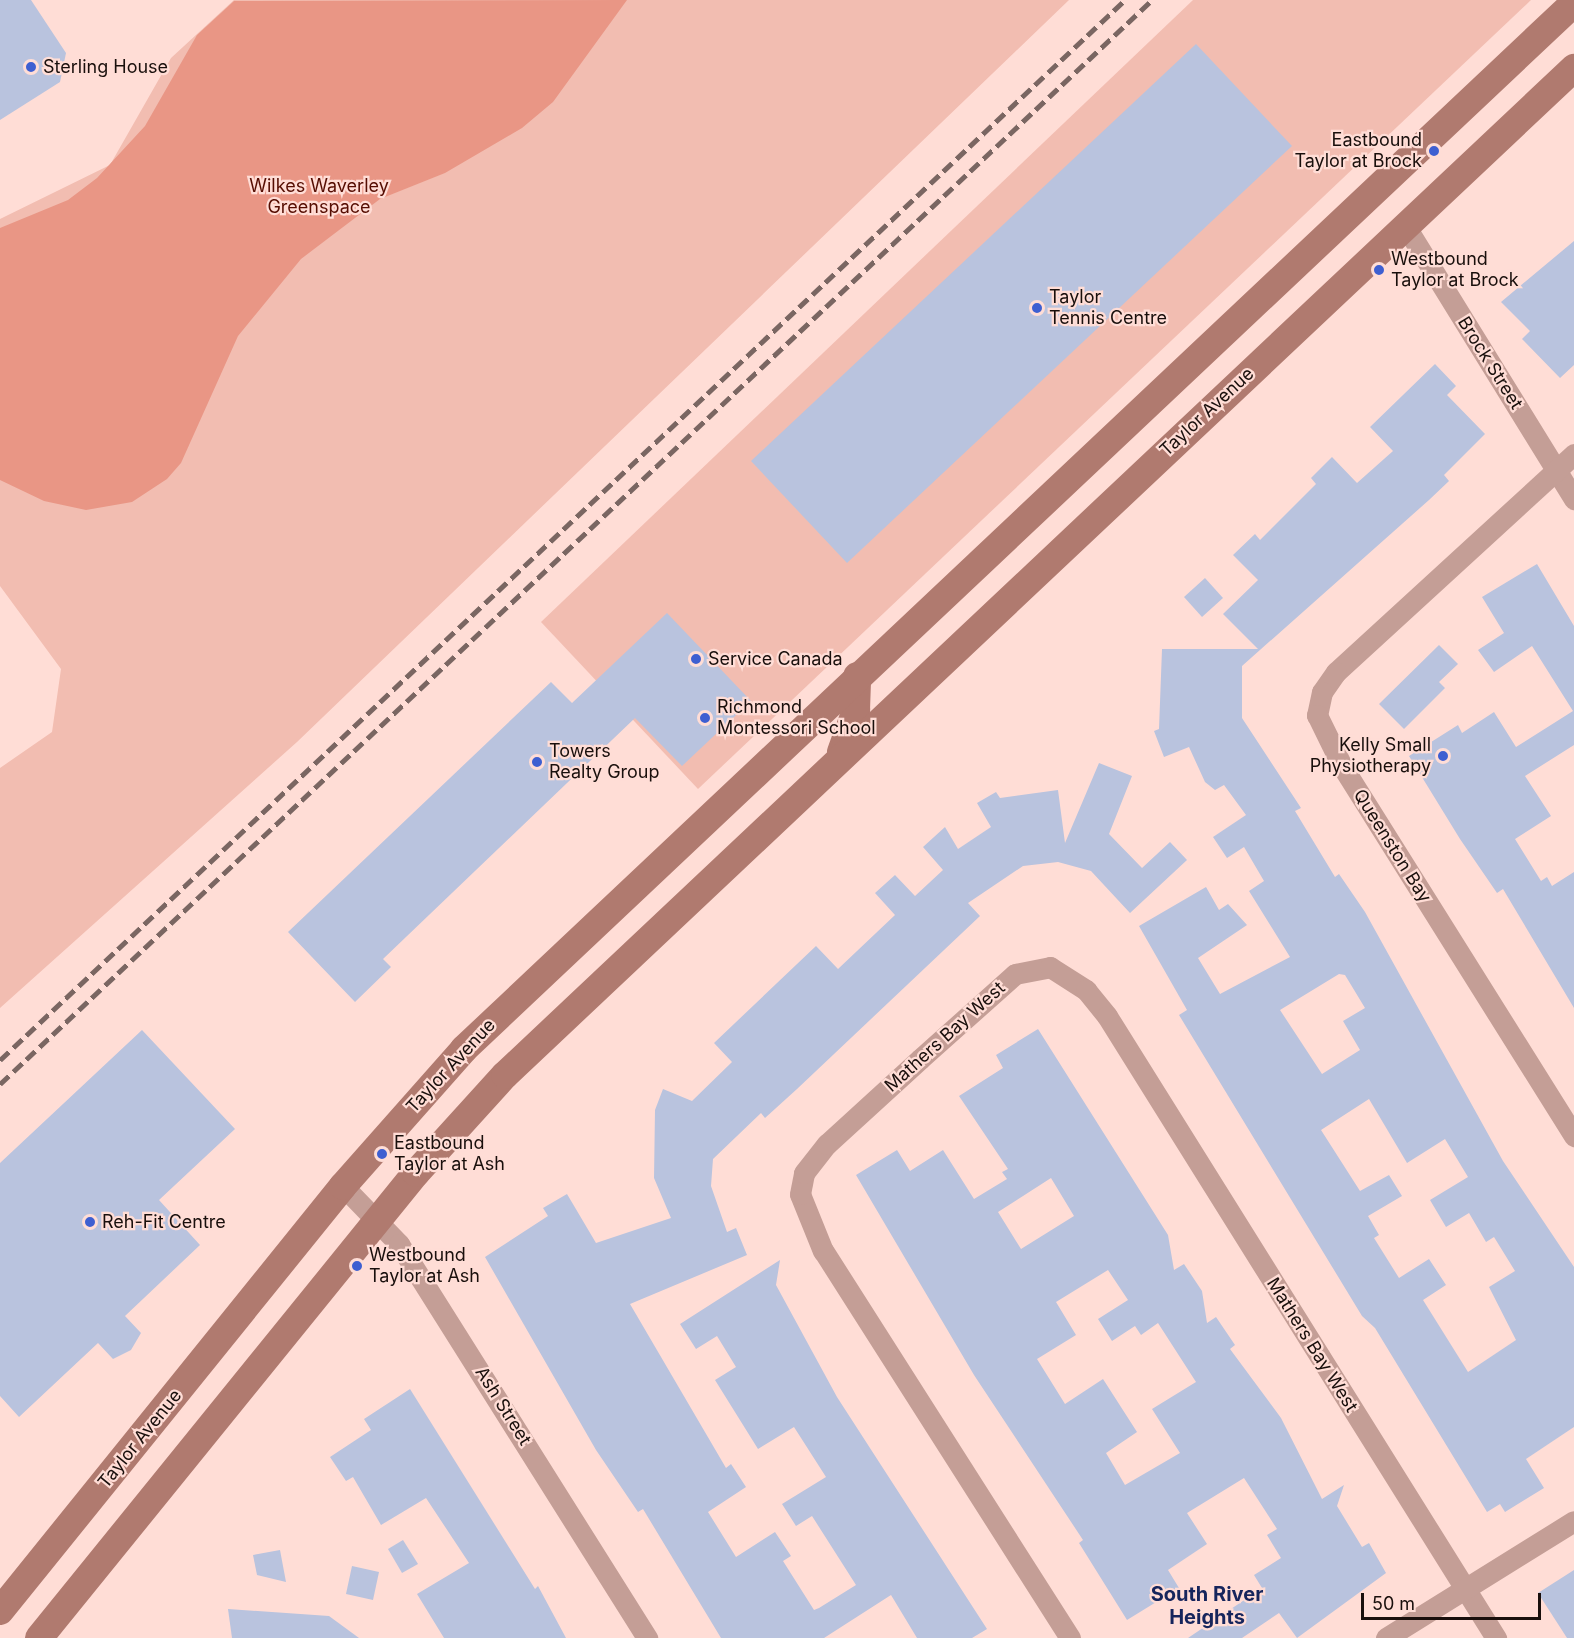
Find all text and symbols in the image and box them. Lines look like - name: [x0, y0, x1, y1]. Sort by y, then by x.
- place label: Sterling House: [43, 56, 168, 78]
- marker: Sterling House: [24, 60, 38, 74]
- place label: Eastbound Taylor at Brock: [1294, 130, 1422, 172]
- marker: Eastbound Taylor at Brock: [1427, 144, 1441, 158]
- park label: Wilkes Waverley Greenspace: [249, 176, 389, 219]
- place label: Westbound Taylor at Brock: [1391, 249, 1519, 292]
- marker: Westbound Taylor at Brock: [1372, 263, 1386, 277]
- place label: Taylor Tennis Centre: [1049, 287, 1167, 330]
- marker: Taylor Tennis Centre: [1030, 301, 1044, 315]
- street label: Brock Street: [1453, 313, 1527, 413]
- street label: Taylor Avenue: [1156, 363, 1258, 461]
- place label: Service Canada: [708, 648, 843, 670]
- marker: Service Canada: [689, 652, 703, 666]
- place label: Richmond Montessori School: [717, 697, 876, 740]
- marker: Richmond Montessori School: [698, 711, 712, 725]
- place label: Kelly Small Physiotherapy: [1310, 735, 1431, 777]
- place label: Towers Realty Group: [549, 741, 660, 783]
- marker: Kelly Small Physiotherapy: [1436, 749, 1450, 763]
- marker: Towers Realty Group: [530, 755, 544, 769]
- street label: Queenston Bay: [1349, 785, 1435, 907]
- street label: Mathers Bay West: [880, 977, 1010, 1097]
- street label: Taylor Avenue: [402, 1015, 500, 1117]
- place label: Eastbound Taylor at Ash: [394, 1133, 505, 1176]
- marker: Eastbound Taylor at Ash: [375, 1147, 389, 1161]
- place label: Reh-Fit Centre: [102, 1211, 226, 1233]
- marker: Reh-Fit Centre: [83, 1215, 97, 1229]
- place label: Westbound Taylor at Ash: [369, 1245, 480, 1288]
- marker: Westbound Taylor at Ash: [350, 1259, 364, 1273]
- street label: Mathers Bay West: [1262, 1274, 1362, 1416]
- street label: Ash Street: [470, 1363, 536, 1449]
- street label: Taylor Avenue: [94, 1385, 186, 1493]
- scale bar: [1364, 1581, 1544, 1619]
- district label: South River Heights: [1151, 1582, 1263, 1629]
- text: 50 m: [1372, 1593, 1415, 1614]

